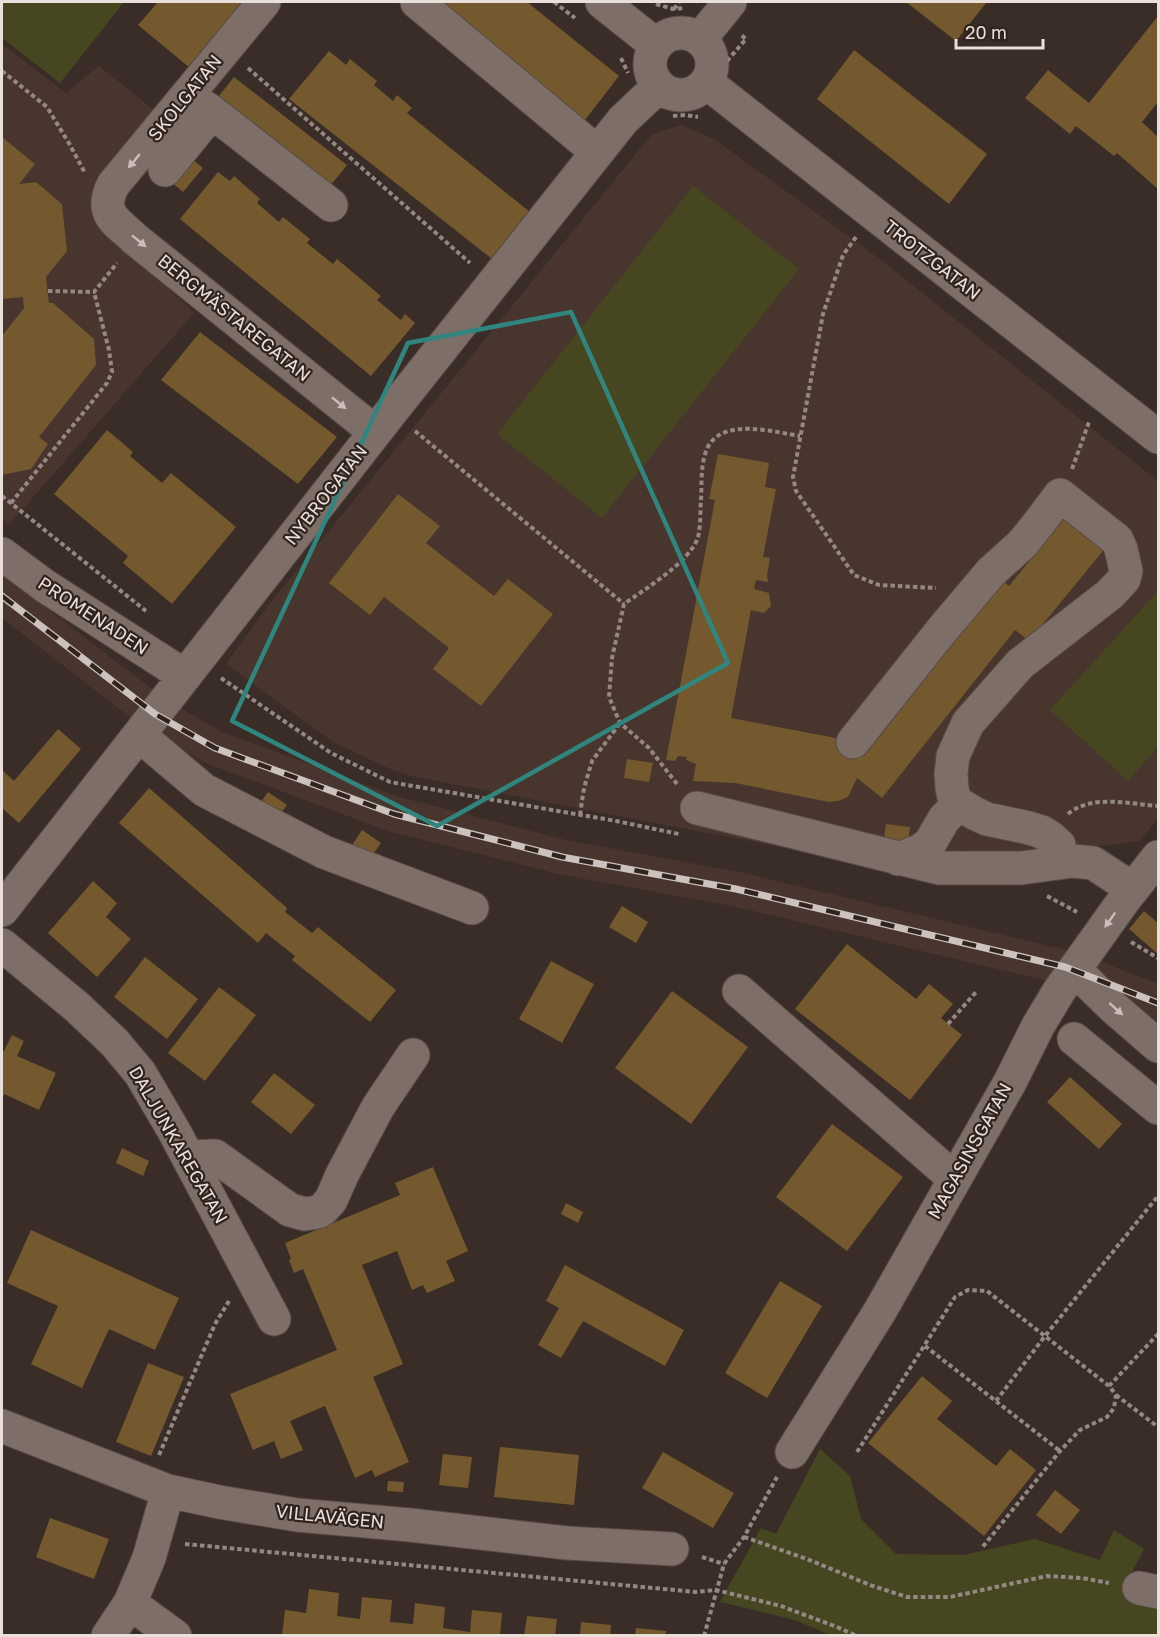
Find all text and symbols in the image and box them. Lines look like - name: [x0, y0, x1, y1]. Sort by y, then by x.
- scale bar: [956, 12, 1043, 50]
- text: 20 m: [965, 21, 1007, 43]
- street label: SKOLGATAN: [143, 50, 226, 145]
- one-way arrow: [128, 153, 140, 168]
- street label: TROTZGATAN: [880, 215, 985, 304]
- one-way arrow: [131, 234, 146, 247]
- street label: BERGMÄSTAREGATAN: [154, 249, 315, 386]
- one-way arrow: [331, 397, 347, 410]
- street label: NYBROGATAN: [279, 440, 371, 549]
- street label: PROMENADEN: [34, 571, 153, 659]
- one-way arrow: [1105, 912, 1116, 928]
- one-way arrow: [1108, 1002, 1123, 1015]
- street label: DALJUNKAREGATAN: [125, 1062, 233, 1227]
- street label: MAGASINSGATAN: [923, 1079, 1016, 1222]
- street label: VILLAVÄGEN: [275, 1499, 385, 1533]

